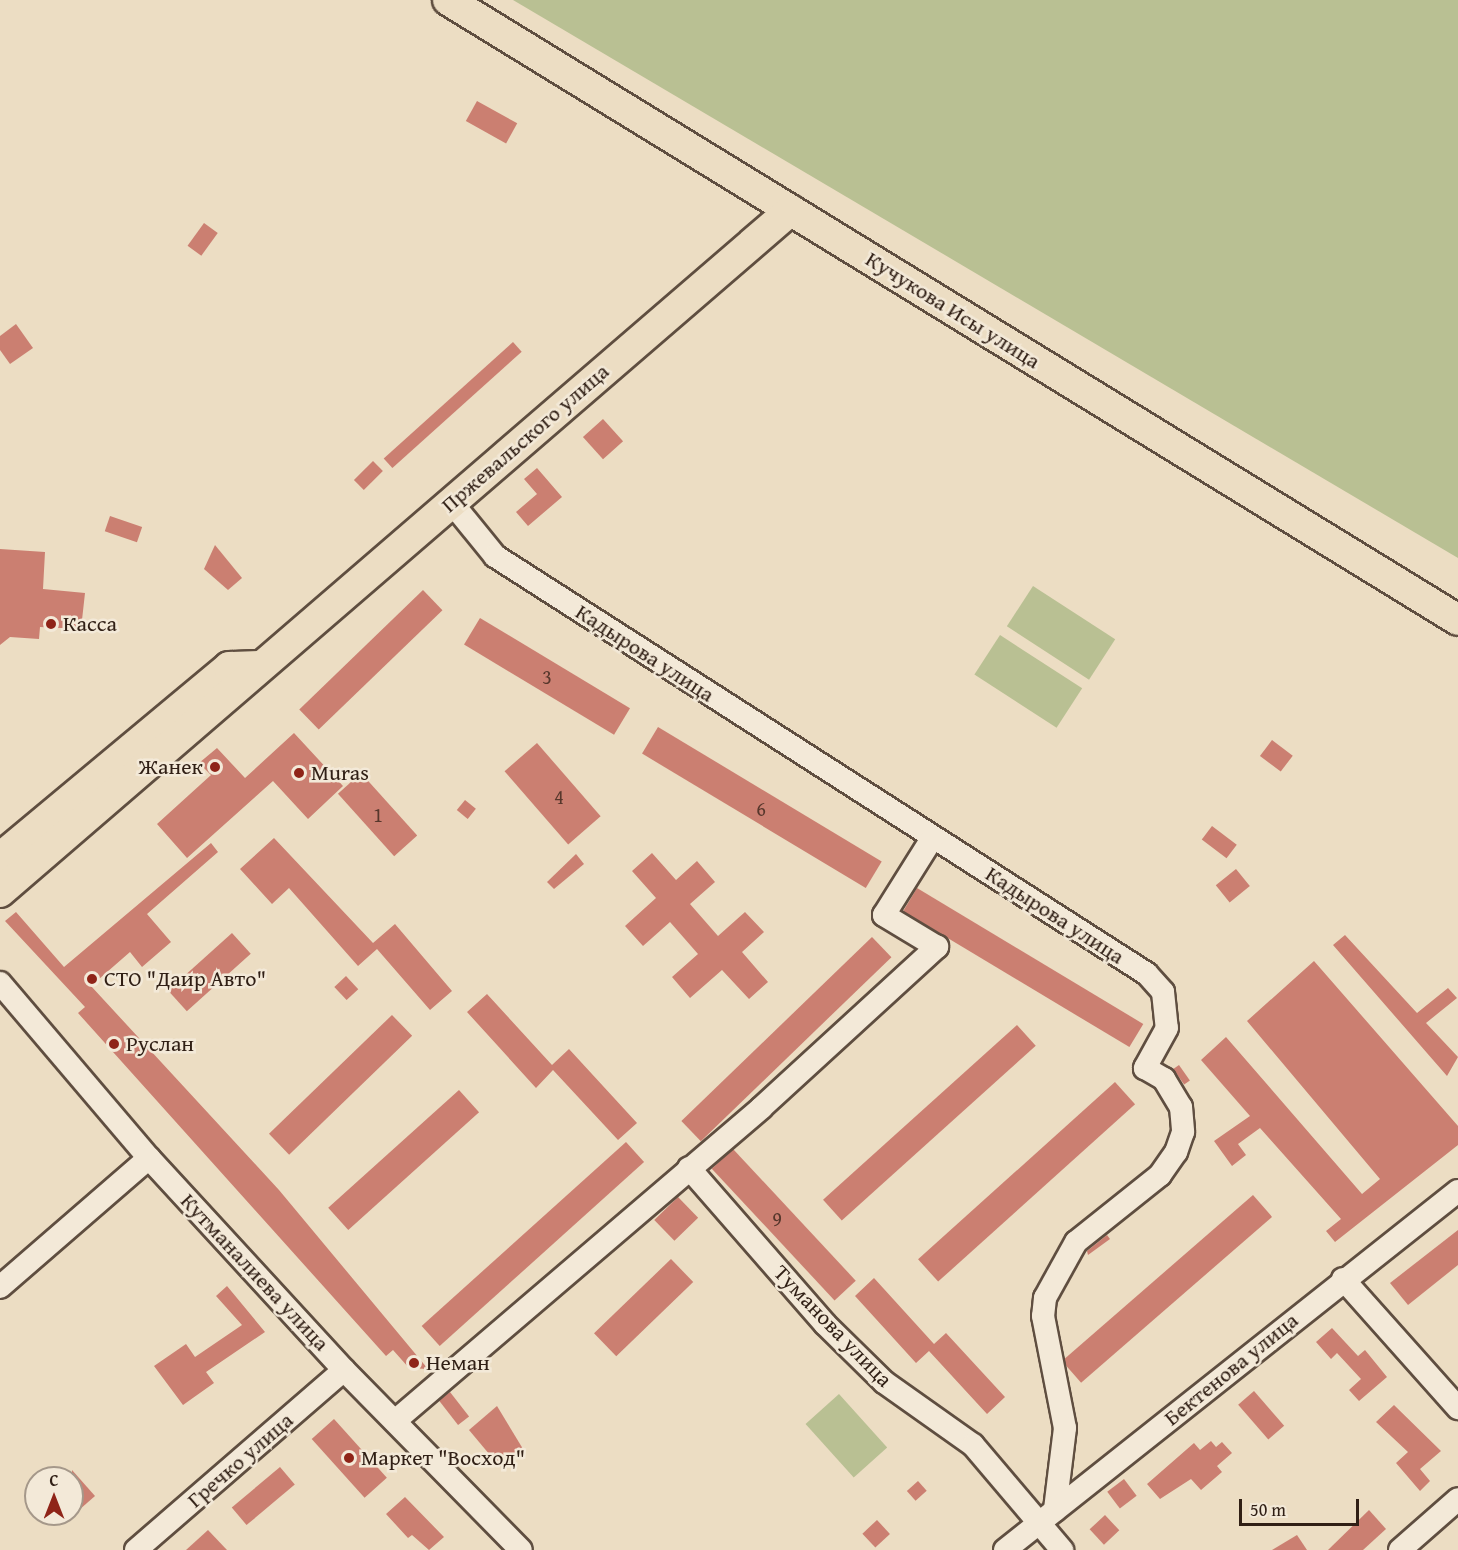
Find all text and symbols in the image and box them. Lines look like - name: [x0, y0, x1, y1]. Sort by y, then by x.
- street label: Кучукова Исы улица: [861, 246, 1045, 374]
- street label: Пржевальского улица: [436, 358, 614, 518]
- street label: Кадырова улица: [571, 598, 719, 708]
- place label: Касса: [63, 611, 117, 637]
- marker: Касса: [44, 617, 58, 631]
- house number: 3: [542, 664, 552, 688]
- place label: Жанек: [138, 754, 203, 780]
- marker: Жанек: [208, 760, 222, 774]
- place label: Muras: [311, 760, 369, 786]
- marker: Muras: [292, 766, 306, 780]
- house number: 4: [554, 784, 564, 808]
- house number: 6: [756, 796, 766, 820]
- house number: 1: [373, 802, 383, 826]
- street label: Кадырова улица: [981, 860, 1129, 970]
- place label: СТО "Даир Авто": [104, 966, 266, 992]
- marker: СТО "Даир Авто": [85, 972, 99, 986]
- place label: Руслан: [126, 1031, 194, 1057]
- marker: Руслан: [107, 1037, 121, 1051]
- street label: Кутманалиева улица: [175, 1188, 335, 1356]
- house number: 9: [772, 1206, 782, 1230]
- street label: Туманова улица: [768, 1260, 898, 1392]
- street label: Бектенова улица: [1159, 1307, 1303, 1431]
- place label: Неман: [426, 1350, 490, 1376]
- marker: Неман: [407, 1356, 421, 1370]
- street label: Гречко улица: [182, 1407, 298, 1513]
- place label: Маркет "Восход": [361, 1445, 525, 1471]
- marker: Маркет "Восход": [342, 1451, 356, 1465]
- north arrow: [24, 1466, 84, 1526]
- text: С: [49, 1468, 59, 1492]
- scale bar: [1242, 1487, 1362, 1525]
- text: 50 m: [1250, 1496, 1286, 1523]

